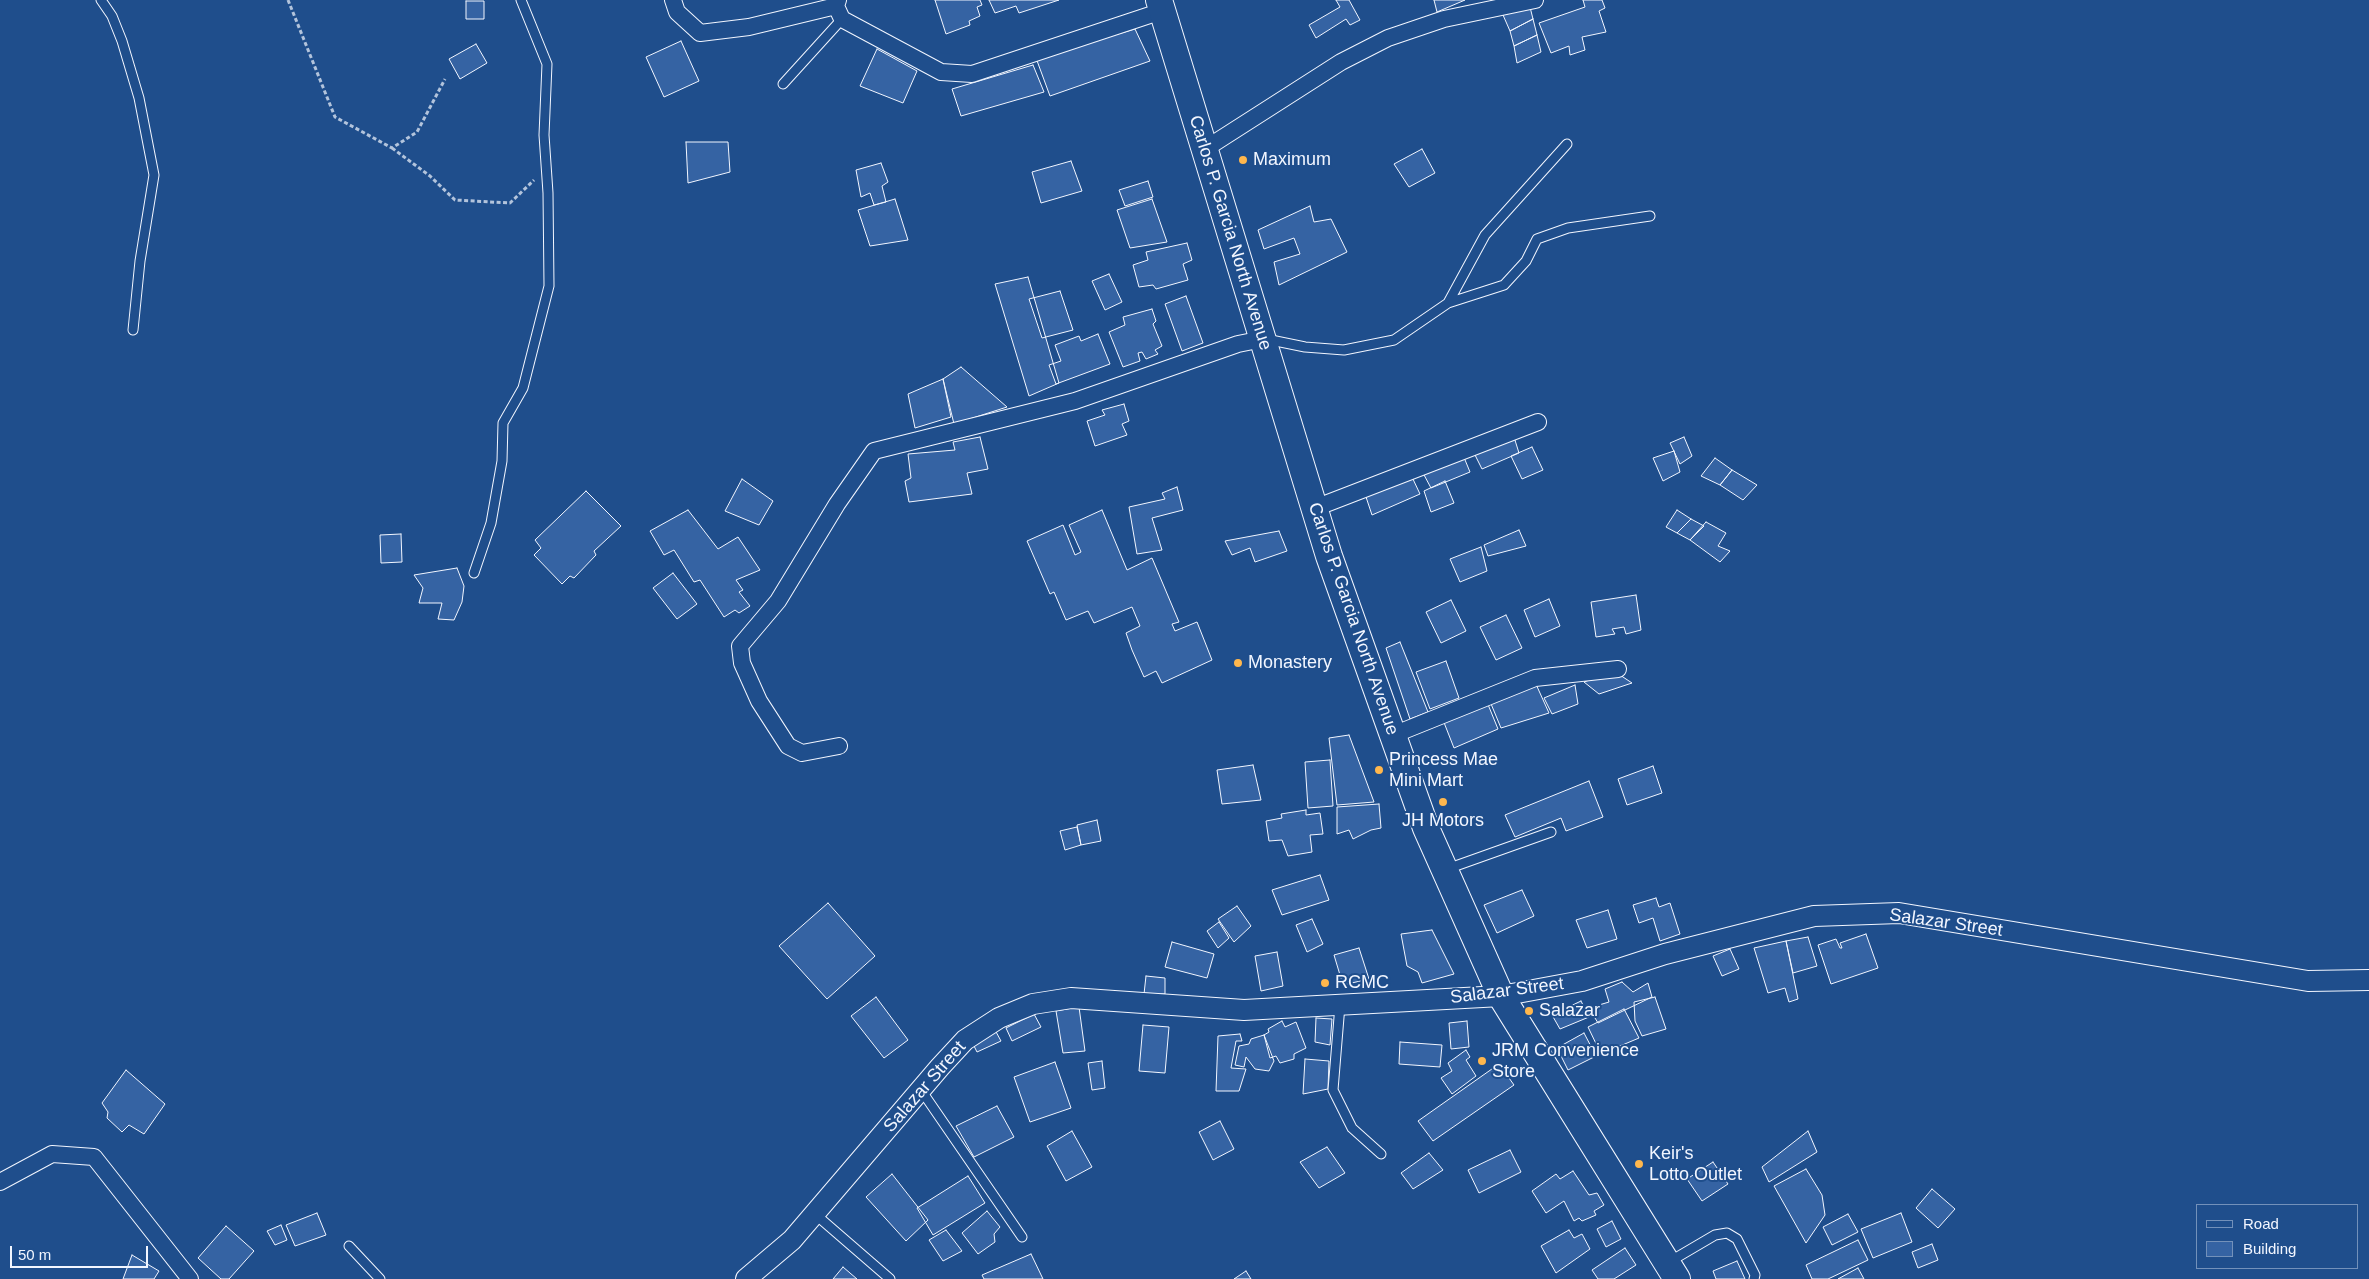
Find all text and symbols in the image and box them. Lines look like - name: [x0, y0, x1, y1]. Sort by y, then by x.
- street label: Carlos P. Garcia North Avenue: [1184, 113, 1276, 353]
- place label: Maximum: [1253, 149, 1331, 171]
- marker: Maximum: [1237, 154, 1249, 166]
- street label: Carlos P. Garcia North Avenue: [1303, 500, 1403, 738]
- place label: Monastery: [1248, 652, 1332, 674]
- marker: Monastery: [1232, 657, 1244, 669]
- place label: Princess Mae Mini Mart: [1389, 749, 1498, 792]
- marker: Princess Mae Mini Mart: [1373, 764, 1385, 776]
- marker: JH Motors: [1437, 796, 1449, 808]
- place label: JH Motors: [1402, 810, 1484, 832]
- street label: Salazar Street: [1888, 904, 2004, 942]
- place label: RCMC: [1335, 972, 1389, 994]
- street label: Salazar Street: [1449, 973, 1565, 1009]
- marker: RCMC: [1319, 977, 1331, 989]
- place label: Salazar: [1539, 1000, 1600, 1022]
- marker: Salazar: [1523, 1005, 1535, 1017]
- street label: Salazar Street: [879, 1037, 971, 1137]
- place label: JRM Convenience Store: [1492, 1040, 1639, 1082]
- marker: JRM Convenience Store: [1476, 1055, 1488, 1067]
- place label: Keir's Lotto Outlet: [1649, 1143, 1742, 1186]
- marker: Keir's Lotto Outlet: [1633, 1158, 1645, 1170]
- legend: [2196, 1204, 2359, 1269]
- text: Road: [2243, 1215, 2279, 1232]
- scale bar: [12, 1236, 150, 1268]
- text: Building: [2243, 1240, 2296, 1257]
- text: 50 m: [18, 1246, 51, 1263]

